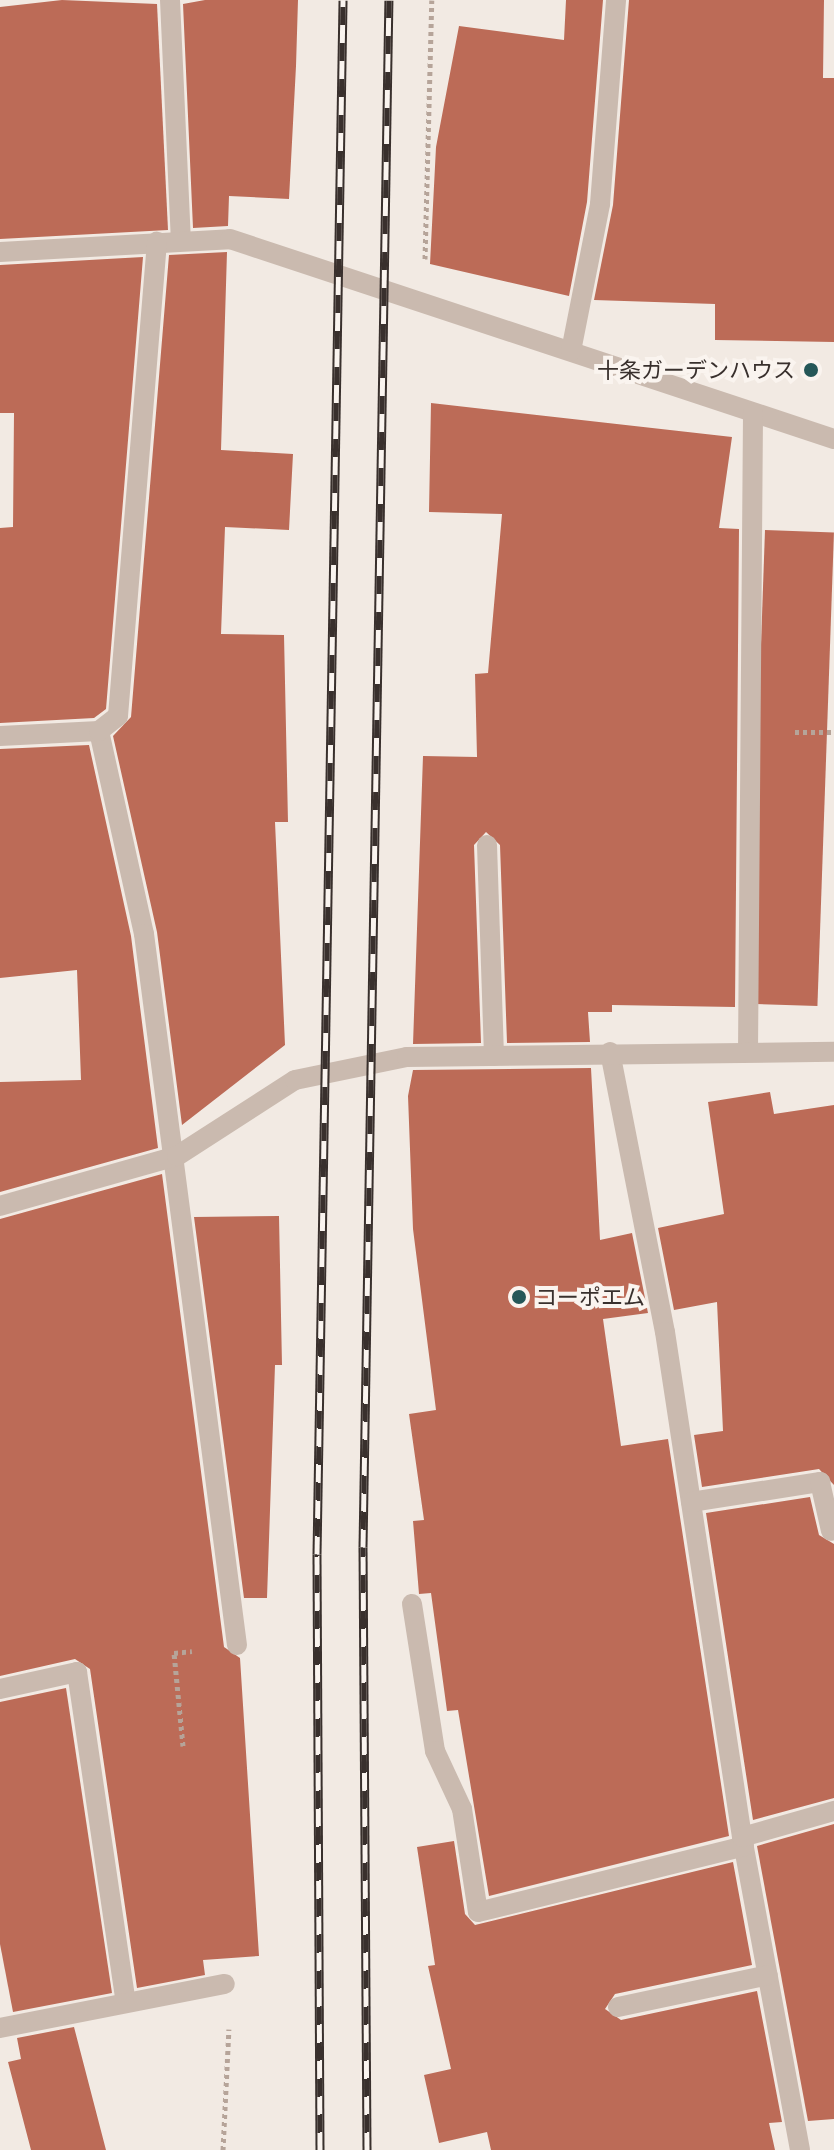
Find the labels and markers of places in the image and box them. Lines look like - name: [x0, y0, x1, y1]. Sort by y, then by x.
- place label: 十条ガーデンハウス: [597, 357, 795, 383]
- marker: 十条ガーデンハウス: [802, 361, 820, 379]
- place label: コーポエム: [535, 1284, 645, 1310]
- marker: コーポエム: [510, 1288, 528, 1306]

